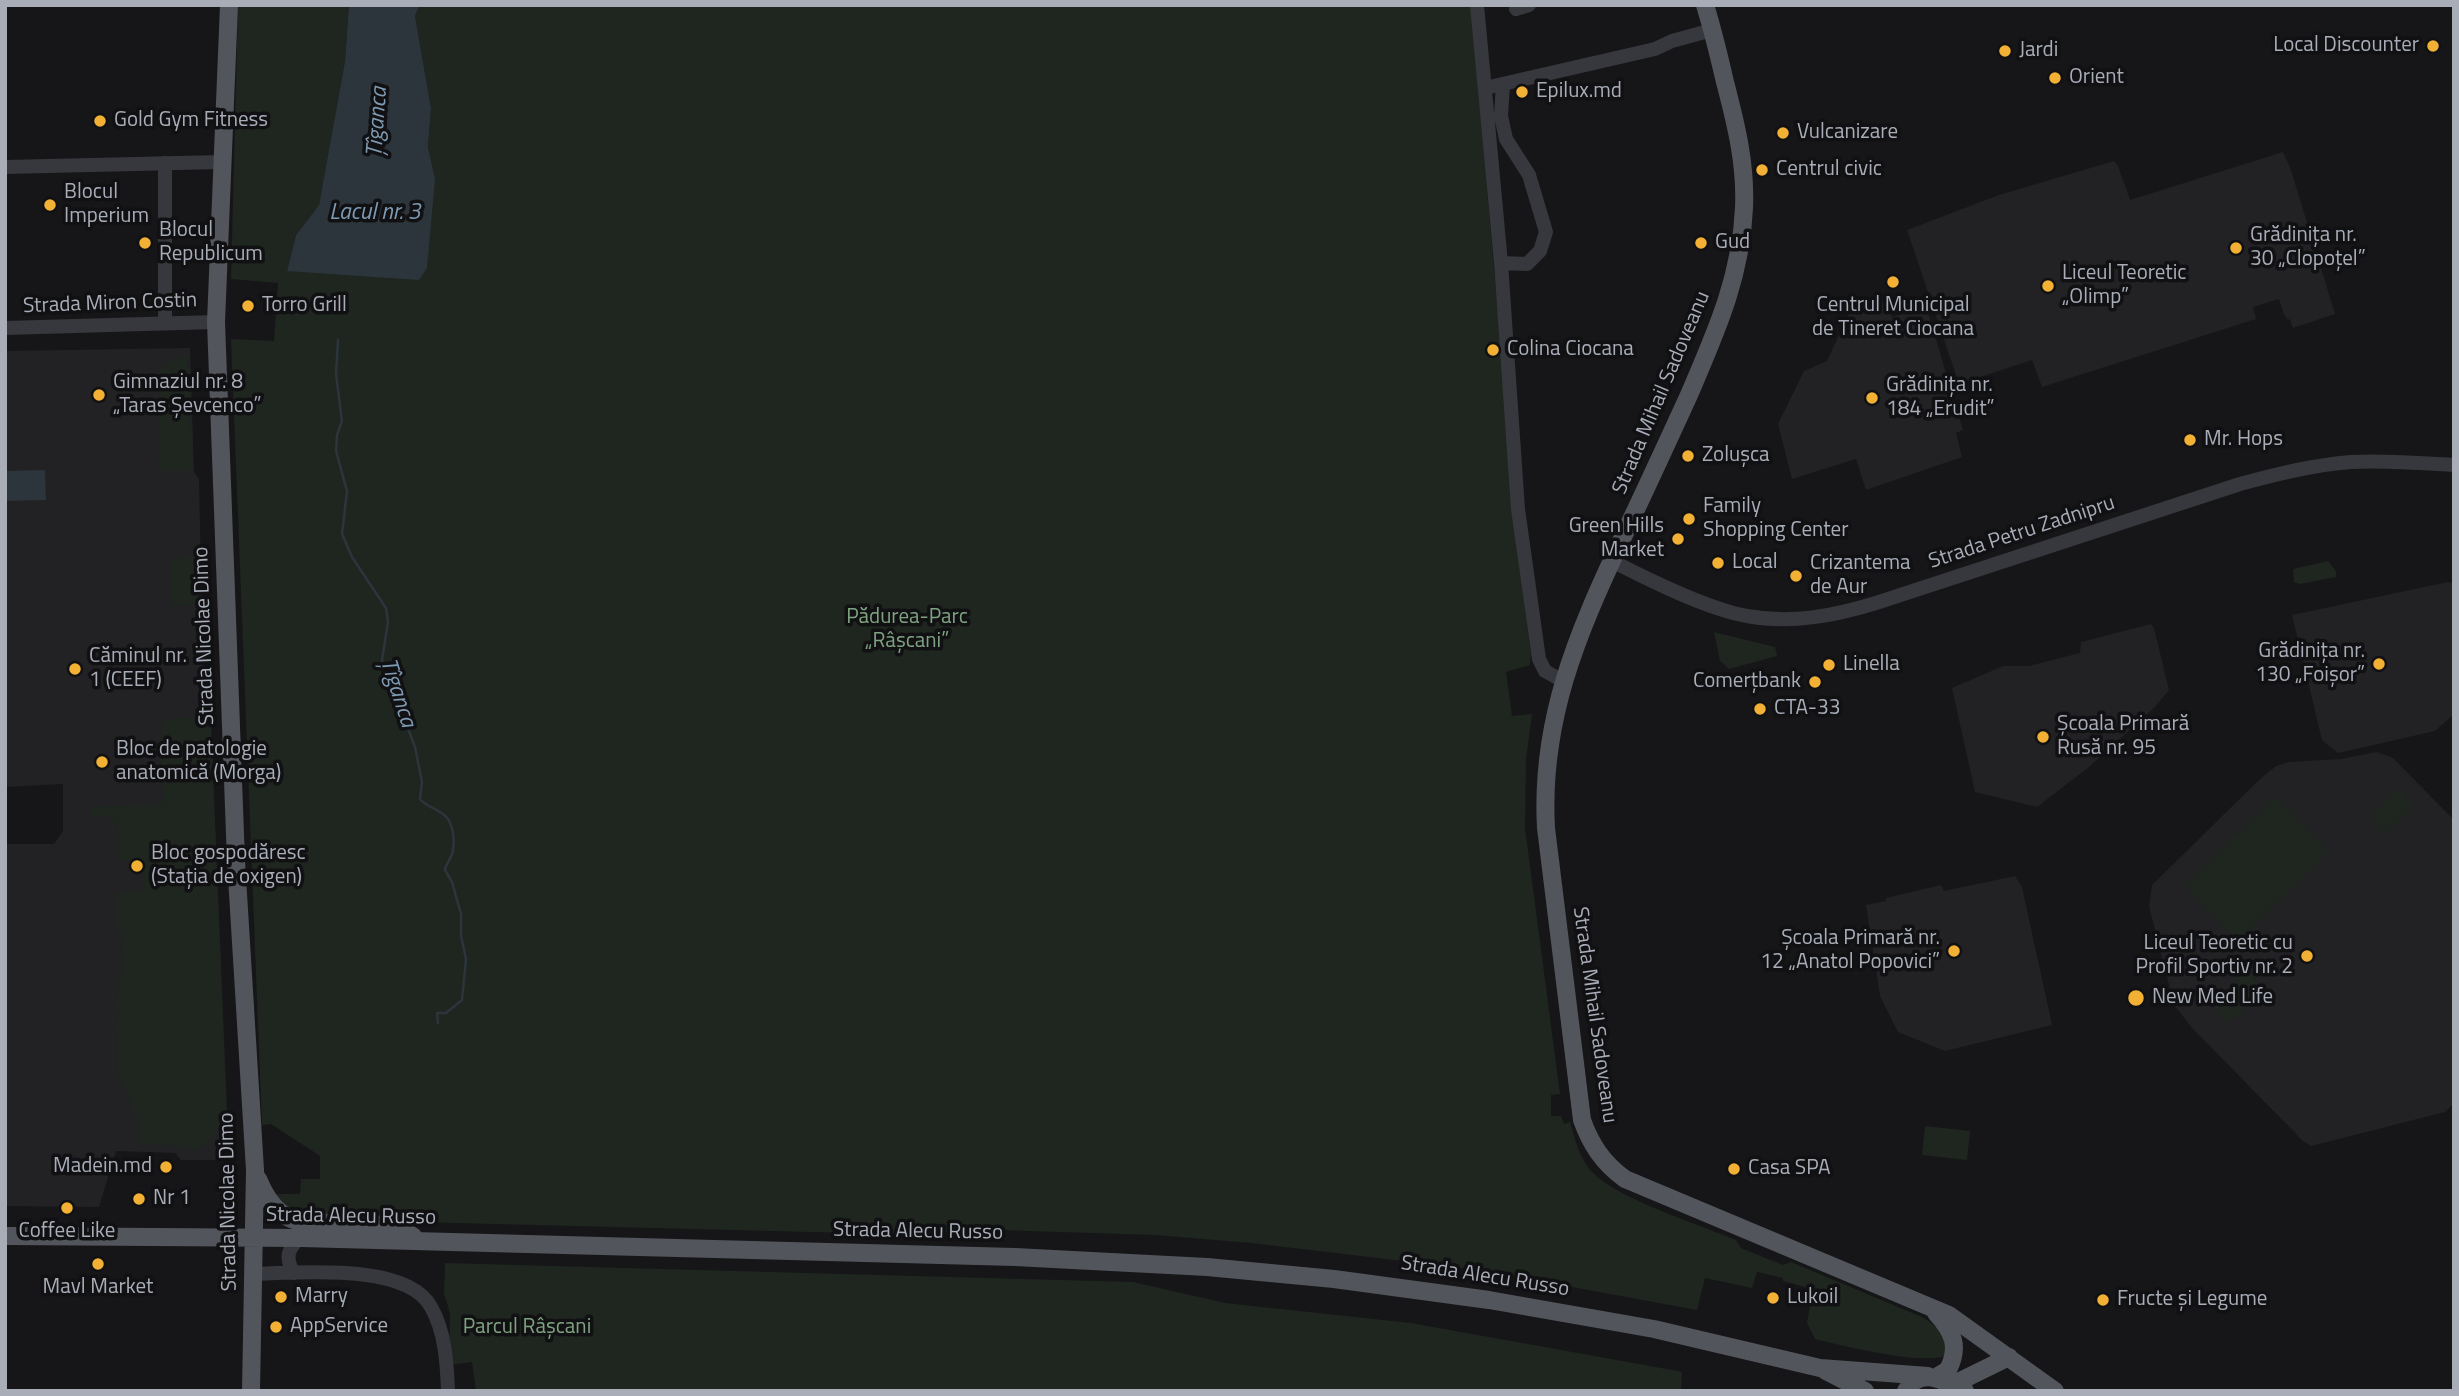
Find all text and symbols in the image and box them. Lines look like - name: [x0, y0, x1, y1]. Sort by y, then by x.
- place label: Local Discounter: [2273, 33, 2419, 59]
- place label: Jardi: [2019, 38, 2058, 64]
- marker: Local Discounter: [2425, 38, 2441, 54]
- marker: Jardi: [1997, 43, 2013, 59]
- place label: Orient: [2069, 65, 2124, 91]
- marker: Orient: [2047, 70, 2063, 86]
- place label: Epilux.md: [1536, 79, 1622, 105]
- marker: Epilux.md: [1514, 84, 1530, 100]
- water label: Țîganca: [362, 86, 394, 158]
- place label: Gold Gym Fitness: [114, 108, 268, 134]
- marker: Gold Gym Fitness: [92, 113, 108, 129]
- place label: Vulcanizare: [1797, 120, 1898, 146]
- marker: Vulcanizare: [1775, 125, 1791, 141]
- place label: Centrul civic: [1776, 157, 1882, 183]
- marker: Centrul civic: [1754, 162, 1770, 178]
- place label: Blocul Imperium: [64, 180, 149, 230]
- marker: Blocul Imperium: [42, 197, 58, 213]
- water label: Lacul nr. 3: [329, 199, 421, 227]
- place label: Blocul Republicum: [159, 218, 263, 268]
- place label: Grădinița nr. 30 „Clopoțel”: [2250, 223, 2366, 273]
- place label: Gud: [1715, 230, 1750, 256]
- marker: Blocul Republicum: [137, 235, 153, 251]
- marker: Gud: [1693, 235, 1709, 251]
- marker: Grădinița nr. 30 „Clopoțel”: [2228, 240, 2244, 256]
- place label: Liceul Teoretic „Olimp”: [2062, 261, 2186, 311]
- marker: Centrul Municipal de Tineret Ciocana: [1885, 274, 1901, 290]
- marker: Liceul Teoretic „Olimp”: [2040, 278, 2056, 294]
- street label: Strada Miron Costin: [23, 288, 197, 320]
- street label: Strada Mihail Sadoveanu: [1608, 288, 1716, 498]
- place label: Torro Grill: [262, 293, 347, 319]
- place label: Centrul Municipal de Tineret Ciocana: [1812, 293, 1974, 343]
- marker: Torro Grill: [240, 298, 256, 314]
- place label: Colina Ciocana: [1507, 337, 1634, 363]
- marker: Colina Ciocana: [1485, 342, 1501, 358]
- place label: Gimnaziul nr. 8 „Taras Șevcenco”: [113, 370, 262, 420]
- place label: Grădinița nr. 184 „Erudit”: [1886, 373, 1994, 423]
- marker: Gimnaziul nr. 8 „Taras Șevcenco”: [91, 387, 107, 403]
- marker: Grădinița nr. 184 „Erudit”: [1864, 390, 1880, 406]
- place label: Mr. Hops: [2204, 427, 2283, 453]
- marker: Mr. Hops: [2182, 432, 2198, 448]
- place label: Zolușca: [1702, 443, 1770, 469]
- marker: Zolușca: [1680, 448, 1696, 464]
- street label: Strada Petru Zadnipru: [1926, 491, 2118, 575]
- place label: Family Shopping Center: [1703, 494, 1848, 544]
- marker: Family Shopping Center: [1681, 511, 1697, 527]
- place label: Green Hills Market: [1569, 514, 1664, 564]
- marker: Green Hills Market: [1670, 531, 1686, 547]
- street label: Strada Nicolae Dimo: [189, 546, 221, 726]
- place label: Local: [1732, 550, 1778, 576]
- place label: Crizantema de Aur: [1810, 551, 1911, 601]
- marker: Local: [1710, 555, 1726, 571]
- marker: Crizantema de Aur: [1788, 568, 1804, 584]
- park label: Pădurea-Parc „Râșcani”: [846, 605, 968, 655]
- place label: Grădinița nr. 130 „Foișor”: [2255, 639, 2365, 689]
- place label: Căminul nr. 1 (CEEF): [89, 644, 187, 694]
- place label: Linella: [1843, 652, 1900, 678]
- water label: Țîganca: [373, 655, 421, 731]
- marker: Grădinița nr. 130 „Foișor”: [2371, 656, 2387, 672]
- marker: Linella: [1821, 657, 1837, 673]
- marker: Căminul nr. 1 (CEEF): [67, 661, 83, 677]
- place label: Comerțbank: [1693, 669, 1801, 695]
- marker: Comerțbank: [1807, 674, 1823, 690]
- place label: CTA-33: [1774, 696, 1841, 722]
- marker: CTA-33: [1752, 701, 1768, 717]
- place label: Școala Primară Rusă nr. 95: [2057, 712, 2189, 762]
- marker: Școala Primară Rusă nr. 95: [2035, 729, 2051, 745]
- place label: Bloc de patologie anatomică (Morga): [116, 737, 281, 787]
- marker: Bloc de patologie anatomică (Morga): [94, 754, 110, 770]
- place label: Bloc gospodăresc (Stația de oxigen): [151, 841, 306, 891]
- marker: Bloc gospodăresc (Stația de oxigen): [129, 858, 145, 874]
- street label: Strada Mihail Sadoveanu: [1566, 905, 1622, 1125]
- place label: Școala Primară nr. 12 „Anatol Popovici”: [1760, 926, 1940, 976]
- place label: Liceul Teoretic cu Profil Sportiv nr. 2: [2136, 931, 2293, 981]
- marker: Școala Primară nr. 12 „Anatol Popovici”: [1946, 943, 1962, 959]
- marker: Liceul Teoretic cu Profil Sportiv nr. 2: [2299, 948, 2315, 964]
- place label: New Med Life: [2152, 985, 2273, 1011]
- marker: New Med Life: [2126, 988, 2146, 1008]
- street label: Strada Nicolae Dimo: [215, 1112, 243, 1292]
- place label: Madein.md: [53, 1154, 152, 1180]
- place label: Casa SPA: [1748, 1156, 1831, 1182]
- marker: Madein.md: [158, 1159, 174, 1175]
- marker: Casa SPA: [1726, 1161, 1742, 1177]
- place label: Nr 1: [153, 1186, 191, 1212]
- marker: Nr 1: [131, 1191, 147, 1207]
- marker: Coffee Like: [59, 1200, 75, 1216]
- street label: Strada Alecu Russo: [266, 1203, 436, 1231]
- street label: Strada Alecu Russo: [833, 1218, 1003, 1246]
- place label: Coffee Like: [19, 1219, 115, 1245]
- street label: Strada Alecu Russo: [1399, 1251, 1571, 1303]
- marker: Mavl Market: [90, 1256, 106, 1272]
- place label: Mavl Market: [43, 1275, 153, 1301]
- place label: Marry: [295, 1284, 348, 1310]
- place label: Lukoil: [1787, 1285, 1838, 1311]
- place label: Fructe și Legume: [2117, 1287, 2267, 1313]
- marker: Marry: [273, 1289, 289, 1305]
- marker: Lukoil: [1765, 1290, 1781, 1306]
- marker: Fructe și Legume: [2095, 1292, 2111, 1308]
- place label: AppService: [290, 1314, 388, 1340]
- park label: Parcul Râșcani: [463, 1315, 591, 1341]
- marker: AppService: [268, 1319, 284, 1335]

